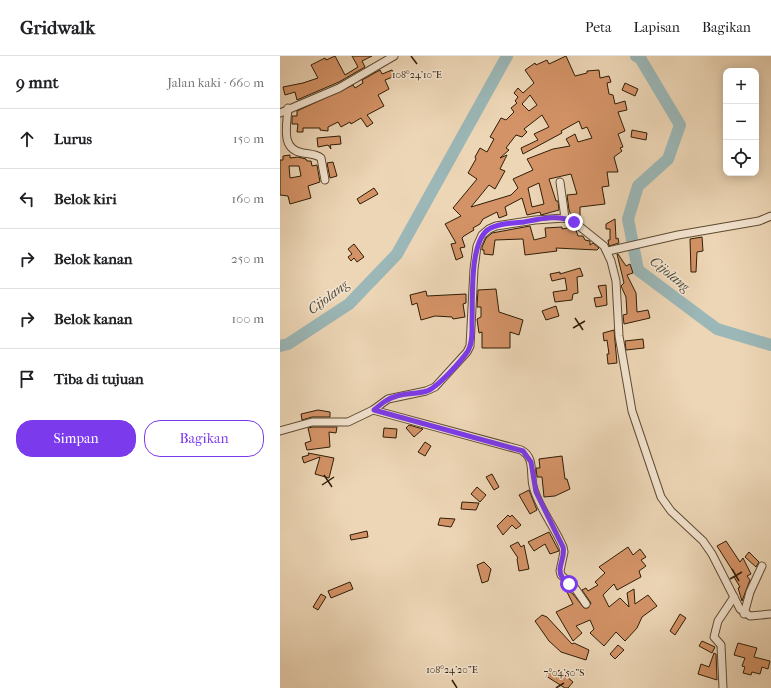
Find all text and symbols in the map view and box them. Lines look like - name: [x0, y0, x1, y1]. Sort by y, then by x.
- text: Gridwalk: [20, 17, 95, 39]
- text: Peta: [585, 19, 612, 36]
- text: Lapisan: [634, 19, 680, 36]
- text: Bagikan: [702, 19, 751, 36]
- map controls: [723, 68, 759, 176]
- button: +: [723, 68, 759, 104]
- text: 108°24'10"E: [392, 69, 442, 81]
- text: 9 mnt: [16, 72, 59, 92]
- text: Jalan kaki · 660 m: [167, 75, 264, 90]
- button: −: [723, 104, 759, 140]
- icon: ahead: [16, 128, 38, 150]
- text: Lurus: [54, 130, 92, 148]
- text: 150 m: [233, 131, 264, 146]
- button: locate: [723, 140, 759, 176]
- icon: left: [16, 188, 38, 210]
- text: Belok kiri: [54, 190, 117, 208]
- text: 160 m: [232, 191, 264, 206]
- route end: [565, 213, 583, 231]
- icon: right: [16, 248, 38, 270]
- text: Belok kanan: [54, 250, 133, 268]
- text: 250 m: [231, 251, 264, 266]
- water label: Cijolang: [646, 253, 694, 296]
- water label: Cijolang: [304, 276, 352, 318]
- icon: right: [16, 308, 38, 330]
- text: Belok kanan: [54, 310, 133, 328]
- text: 100 m: [231, 311, 264, 326]
- icon: arrive: [16, 368, 38, 390]
- text: Tiba di tujuan: [54, 370, 144, 388]
- button: Simpan: [16, 420, 136, 457]
- button: Bagikan: [144, 420, 264, 457]
- route start: [560, 575, 578, 593]
- text: 108°24'20"E: [426, 664, 478, 676]
- text: 7°04'50"S: [544, 667, 584, 679]

